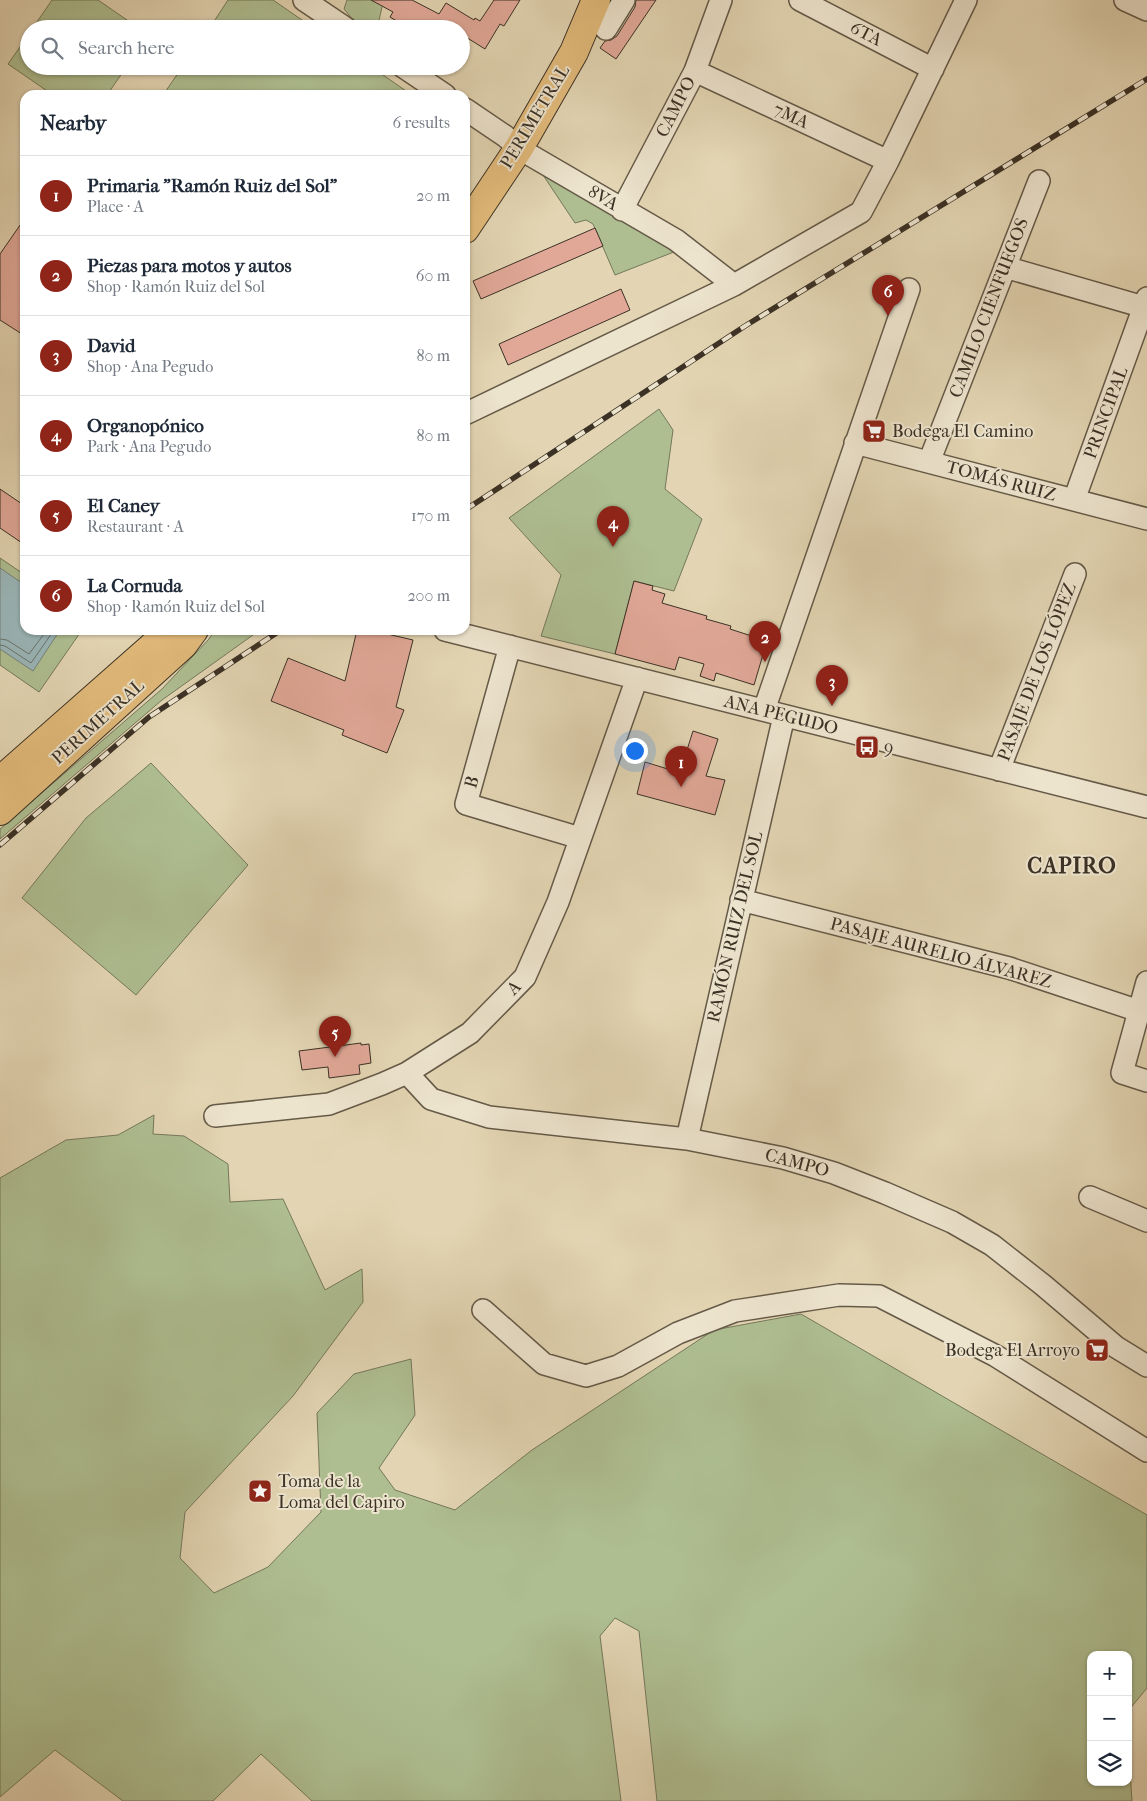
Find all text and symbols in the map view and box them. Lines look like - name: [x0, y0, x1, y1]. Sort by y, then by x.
- street label: 6TA: [846, 17, 886, 51]
- search box: [20, 20, 470, 75]
- icon: search: [38, 34, 66, 62]
- text: Search here: [78, 37, 174, 59]
- street label: PERIMETRAL: [496, 61, 574, 173]
- street label: CAMPO: [652, 73, 700, 141]
- street label: 7MA: [770, 99, 812, 133]
- text: Nearby: [40, 111, 106, 135]
- text: 6 results: [392, 113, 450, 132]
- text: Primaria "Ramón Ruiz del Sol": [87, 175, 337, 197]
- street label: 8VA: [584, 181, 622, 215]
- text: 1: [53, 186, 59, 205]
- text: 20 m: [416, 186, 450, 205]
- text: Place · A: [87, 197, 144, 216]
- street label: CAMILO CIENFUEGOS: [945, 215, 1033, 401]
- text: Piezas para motos y autos: [87, 255, 291, 277]
- text: 2: [52, 266, 60, 285]
- text: 60 m: [416, 266, 450, 285]
- pin: 6: [872, 275, 904, 316]
- text: Shop · Ramón Ruiz del Sol: [87, 277, 265, 296]
- text: David: [87, 335, 135, 357]
- text: 3: [53, 346, 59, 365]
- text: 80 m: [416, 346, 450, 365]
- text: Shop · Ana Pegudo: [87, 357, 213, 376]
- street label: PRINCIPAL: [1080, 364, 1132, 462]
- text: Organopónico: [87, 415, 204, 437]
- supermarket icon: Bodega El Camino: [861, 418, 887, 444]
- place label: Bodega El Camino: [892, 421, 1033, 442]
- text: 4: [51, 426, 61, 445]
- text: 80 m: [416, 426, 450, 445]
- text: Park · Ana Pegudo: [87, 437, 211, 456]
- street label: TOMÁS RUIZ: [944, 455, 1059, 506]
- text: El Caney: [87, 495, 160, 517]
- text: 5: [53, 506, 59, 525]
- text: 170 m: [411, 506, 450, 525]
- pin: 4: [597, 506, 629, 547]
- text: Restaurant · A: [87, 517, 184, 536]
- text: La Cornuda: [87, 575, 182, 597]
- street label: PASAJE DE LOS LÓPEZ: [991, 579, 1081, 764]
- text: 6: [52, 586, 60, 605]
- text: 200 m: [407, 586, 450, 605]
- text: Shop · Ramón Ruiz del Sol: [87, 597, 265, 616]
- pin: 2: [749, 621, 781, 662]
- pin: 3: [816, 665, 848, 706]
- street label: PERIMETRAL: [48, 675, 149, 769]
- street label: ANA PEGUDO: [721, 690, 840, 739]
- bus stop icon: 9: [854, 734, 880, 760]
- place label: 9: [884, 737, 893, 758]
- your location: [622, 738, 648, 764]
- pin: 1: [665, 746, 697, 787]
- street label: B: [460, 773, 484, 791]
- street label: RAMÓN RUIZ DEL SOL: [701, 829, 767, 1025]
- district label: CAPIRO: [1027, 853, 1117, 879]
- street label: PASAJE AURELIO ÁLVAREZ: [828, 912, 1054, 993]
- street label: A: [502, 976, 526, 1000]
- pin: 5: [319, 1016, 351, 1057]
- street label: CAMPO: [763, 1144, 831, 1182]
- supermarket icon: Bodega El Arroyo: [1084, 1337, 1110, 1363]
- place label: Bodega El Arroyo: [945, 1340, 1080, 1361]
- place label: Toma de la Loma del Capiro: [278, 1471, 405, 1513]
- place icon: Toma de la Loma del Capiro: [247, 1478, 273, 1504]
- map controls: [1087, 1651, 1132, 1786]
- button: +: [1087, 1651, 1132, 1696]
- button: −: [1087, 1696, 1132, 1741]
- button: layers: [1087, 1741, 1132, 1786]

